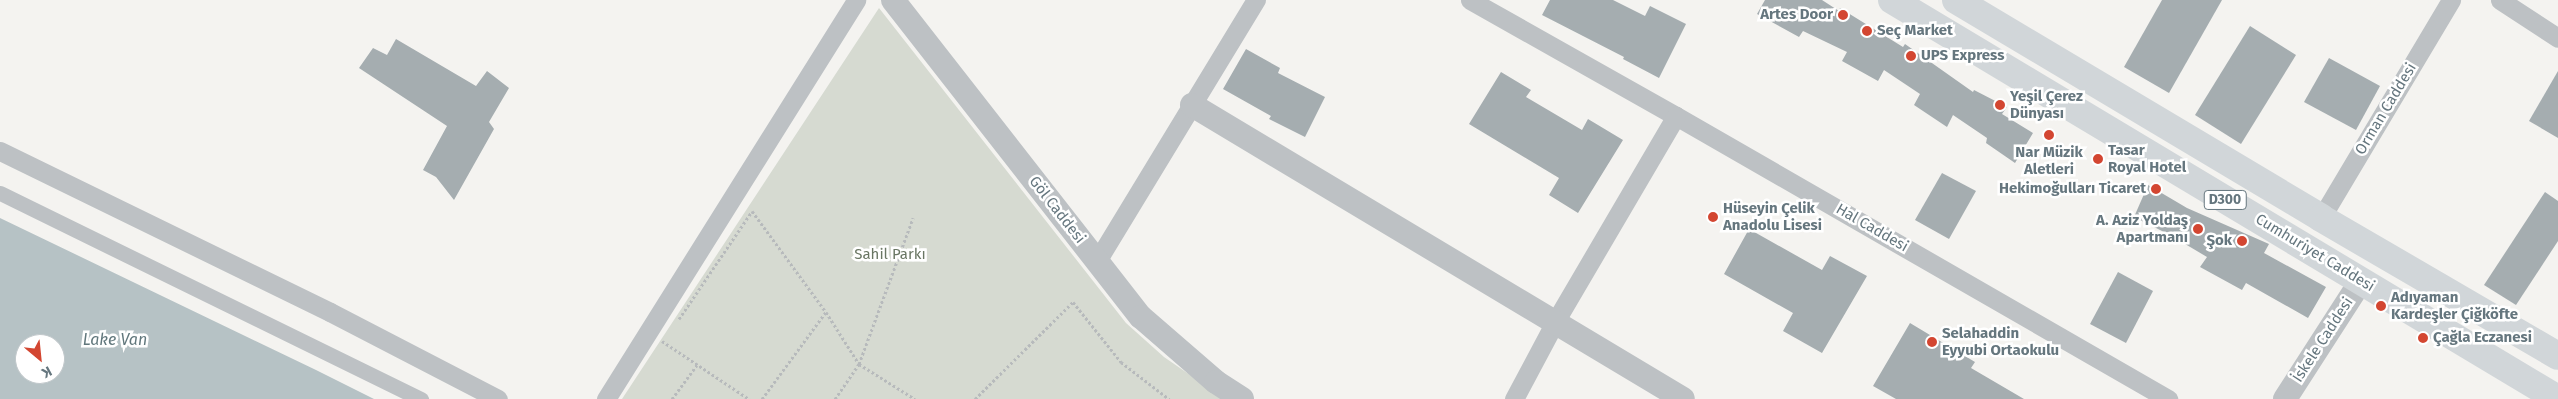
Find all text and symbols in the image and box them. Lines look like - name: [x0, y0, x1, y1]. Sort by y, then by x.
- place label: Artes Door: [1760, 6, 1833, 24]
- marker: Artes Door: [1837, 9, 1849, 21]
- place label: Seç Market: [1877, 22, 1953, 40]
- marker: Seç Market: [1861, 25, 1873, 37]
- place label: UPS Express: [1921, 47, 2004, 65]
- marker: UPS Express: [1905, 50, 1917, 62]
- street label: Orman Caddesi: [2352, 60, 2420, 158]
- place label: Yeşil Çerez Dünyası: [2010, 87, 2083, 122]
- marker: Yeşil Çerez Dünyası: [1994, 99, 2006, 111]
- marker: Nar Müzik Aletleri: [2043, 129, 2055, 141]
- place label: Tasar Royal Hotel: [2108, 141, 2186, 176]
- place label: Nar Müzik Aletleri: [2015, 143, 2083, 178]
- marker: Tasar Royal Hotel: [2092, 153, 2104, 165]
- street label: Göl Caddesi: [1025, 173, 1089, 247]
- place label: Hekimoğulları Ticaret: [1999, 180, 2146, 198]
- marker: Hekimoğulları Ticaret: [2150, 183, 2162, 195]
- road number: D300: [2204, 188, 2246, 212]
- place label: Hüseyin Çelik Anadolu Lisesi: [1723, 199, 1822, 234]
- street label: Hal Caddesi: [1833, 200, 1911, 256]
- street label: Cumhuriyet Caddesi: [2252, 210, 2378, 296]
- marker: Hüseyin Çelik Anadolu Lisesi: [1707, 211, 1719, 223]
- place label: A. Aziz Yoldaş Apartmanı: [2096, 211, 2188, 246]
- marker: A. Aziz Yoldaş Apartmanı: [2192, 223, 2204, 235]
- place label: Şok: [2206, 232, 2232, 250]
- marker: Şok: [2236, 235, 2248, 247]
- park label: Sahil Parkı: [854, 246, 926, 264]
- place label: Adıyaman Kardeşler Çiğköfte: [2391, 288, 2518, 323]
- street label: İskele Caddesi: [2289, 294, 2357, 386]
- marker: Adıyaman Kardeşler Çiğköfte: [2375, 300, 2387, 312]
- place label: Selahaddin Eyyubi Ortaokulu: [1942, 324, 2059, 359]
- place label: Çağla Eczanesi: [2433, 329, 2532, 347]
- water label: Lake Van: [83, 330, 147, 350]
- marker: Çağla Eczanesi: [2417, 332, 2429, 344]
- north arrow: [15, 334, 65, 384]
- marker: Selahaddin Eyyubi Ortaokulu: [1926, 336, 1938, 348]
- text: K: [39, 362, 55, 381]

